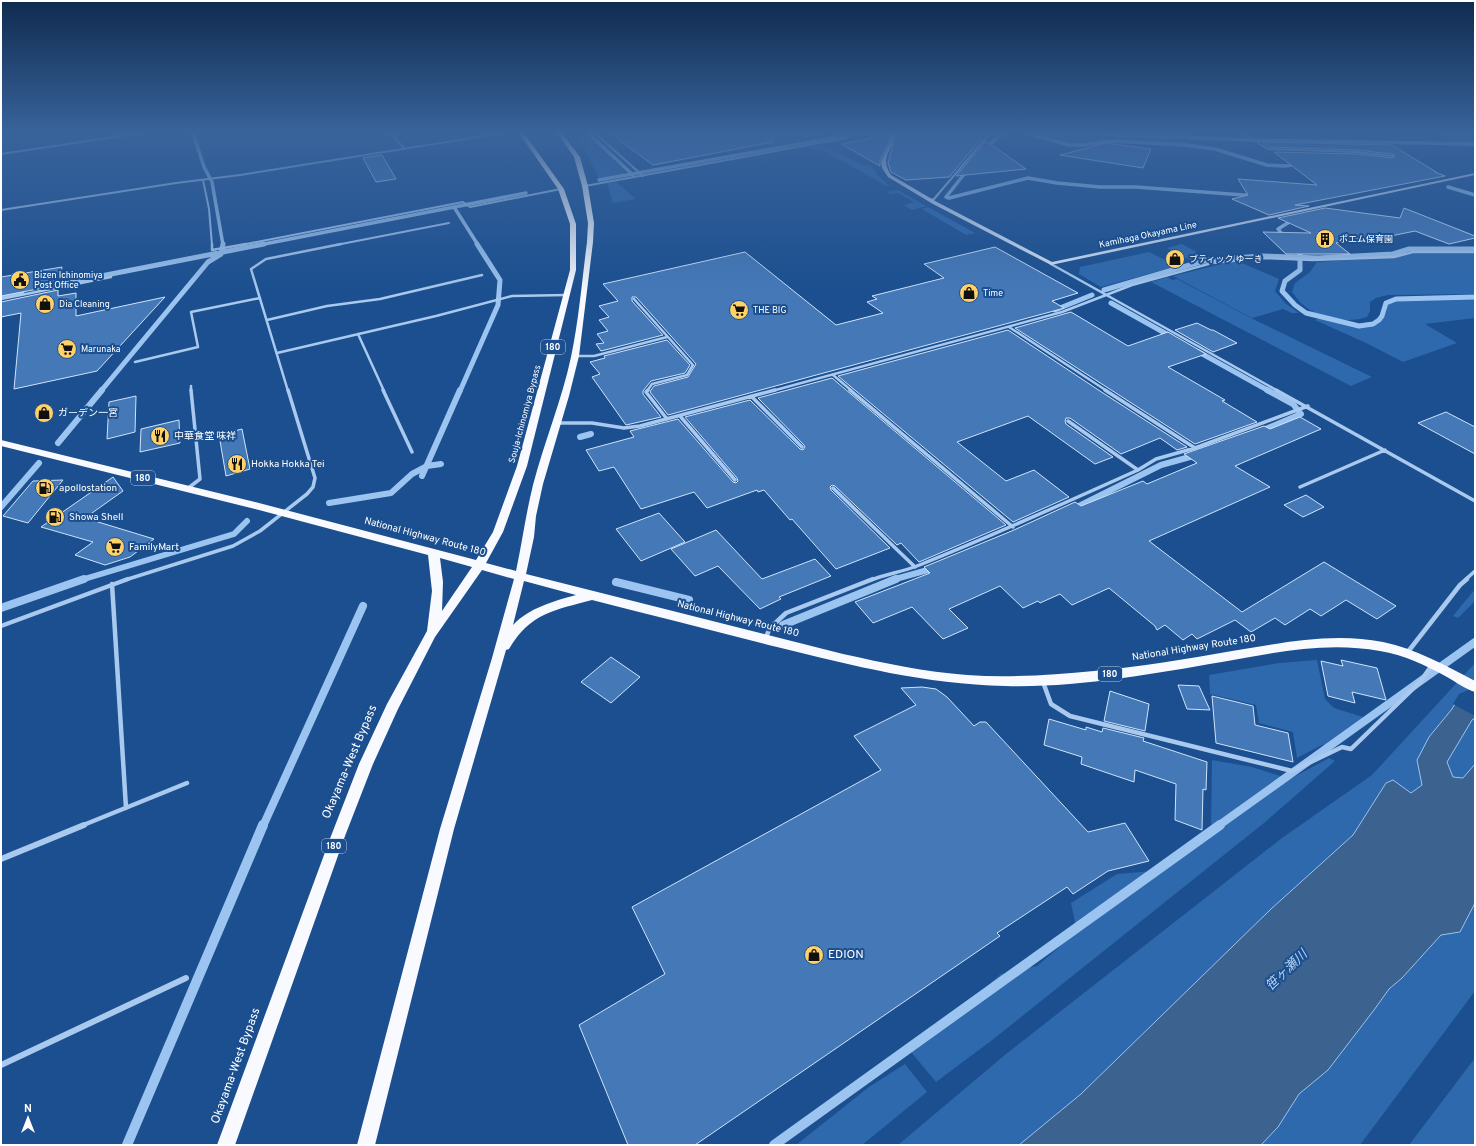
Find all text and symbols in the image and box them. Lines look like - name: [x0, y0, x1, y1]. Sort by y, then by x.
- street label: Kamihaga Okayama Line: [1098, 219, 1198, 251]
- building icon: ポエム保育園: [1314, 228, 1336, 250]
- place label: ポエム保育園: [1339, 234, 1393, 245]
- shop icon: ブティック ゆーき: [1164, 248, 1186, 270]
- place label: ブティック ゆーき: [1189, 254, 1263, 265]
- public building icon: Bizen Ichinomiya Post Office: [9, 269, 31, 291]
- place label: Bizen Ichinomiya Post Office: [34, 270, 103, 291]
- shop icon: Time: [958, 282, 980, 304]
- place label: Time: [983, 288, 1003, 299]
- shop icon: Dia Cleaning: [34, 293, 56, 315]
- place label: Dia Cleaning: [59, 299, 110, 310]
- supermarket icon: THE BIG: [728, 299, 750, 321]
- place label: THE BIG: [753, 305, 787, 316]
- supermarket icon: Marunaka: [56, 338, 78, 360]
- road number: 180: [541, 340, 565, 354]
- place label: Marunaka: [81, 344, 121, 355]
- street label: Souja-Ichinomiya Bypass: [507, 364, 543, 464]
- shop icon: ガーデン一宮: [33, 402, 55, 424]
- place label: ガーデン一宮: [58, 407, 118, 420]
- restaurant icon: 中華食堂 味祥: [149, 425, 171, 447]
- place label: 中華食堂 味祥: [174, 430, 236, 443]
- restaurant icon: Hokka Hokka Tei: [226, 453, 248, 475]
- place label: Hokka Hokka Tei: [251, 458, 325, 471]
- road number: 180: [131, 471, 155, 485]
- fuel station icon: apollostation: [34, 477, 56, 499]
- place label: apollostation: [59, 482, 117, 495]
- fuel station icon: Showa Shell: [44, 506, 66, 528]
- place label: Showa Shell: [69, 511, 123, 524]
- street label: National Highway Route 180: [363, 515, 487, 559]
- supermarket icon: FamilyMart: [104, 536, 126, 558]
- place label: FamilyMart: [129, 541, 179, 554]
- street label: National Highway Route 180: [676, 598, 800, 640]
- street label: National Highway Route 180: [1131, 632, 1257, 664]
- road number: 180: [1098, 667, 1122, 681]
- street label: Okayama-West Bypass: [319, 703, 381, 821]
- road number: 180: [322, 839, 346, 853]
- shop icon: EDION: [803, 944, 825, 966]
- water label: 笹ヶ瀬川: [1263, 946, 1313, 995]
- place label: EDION: [828, 947, 864, 963]
- street label: Okayama-West Bypass: [208, 1006, 264, 1126]
- north arrow: [8, 1098, 48, 1138]
- text: N: [24, 1102, 32, 1116]

